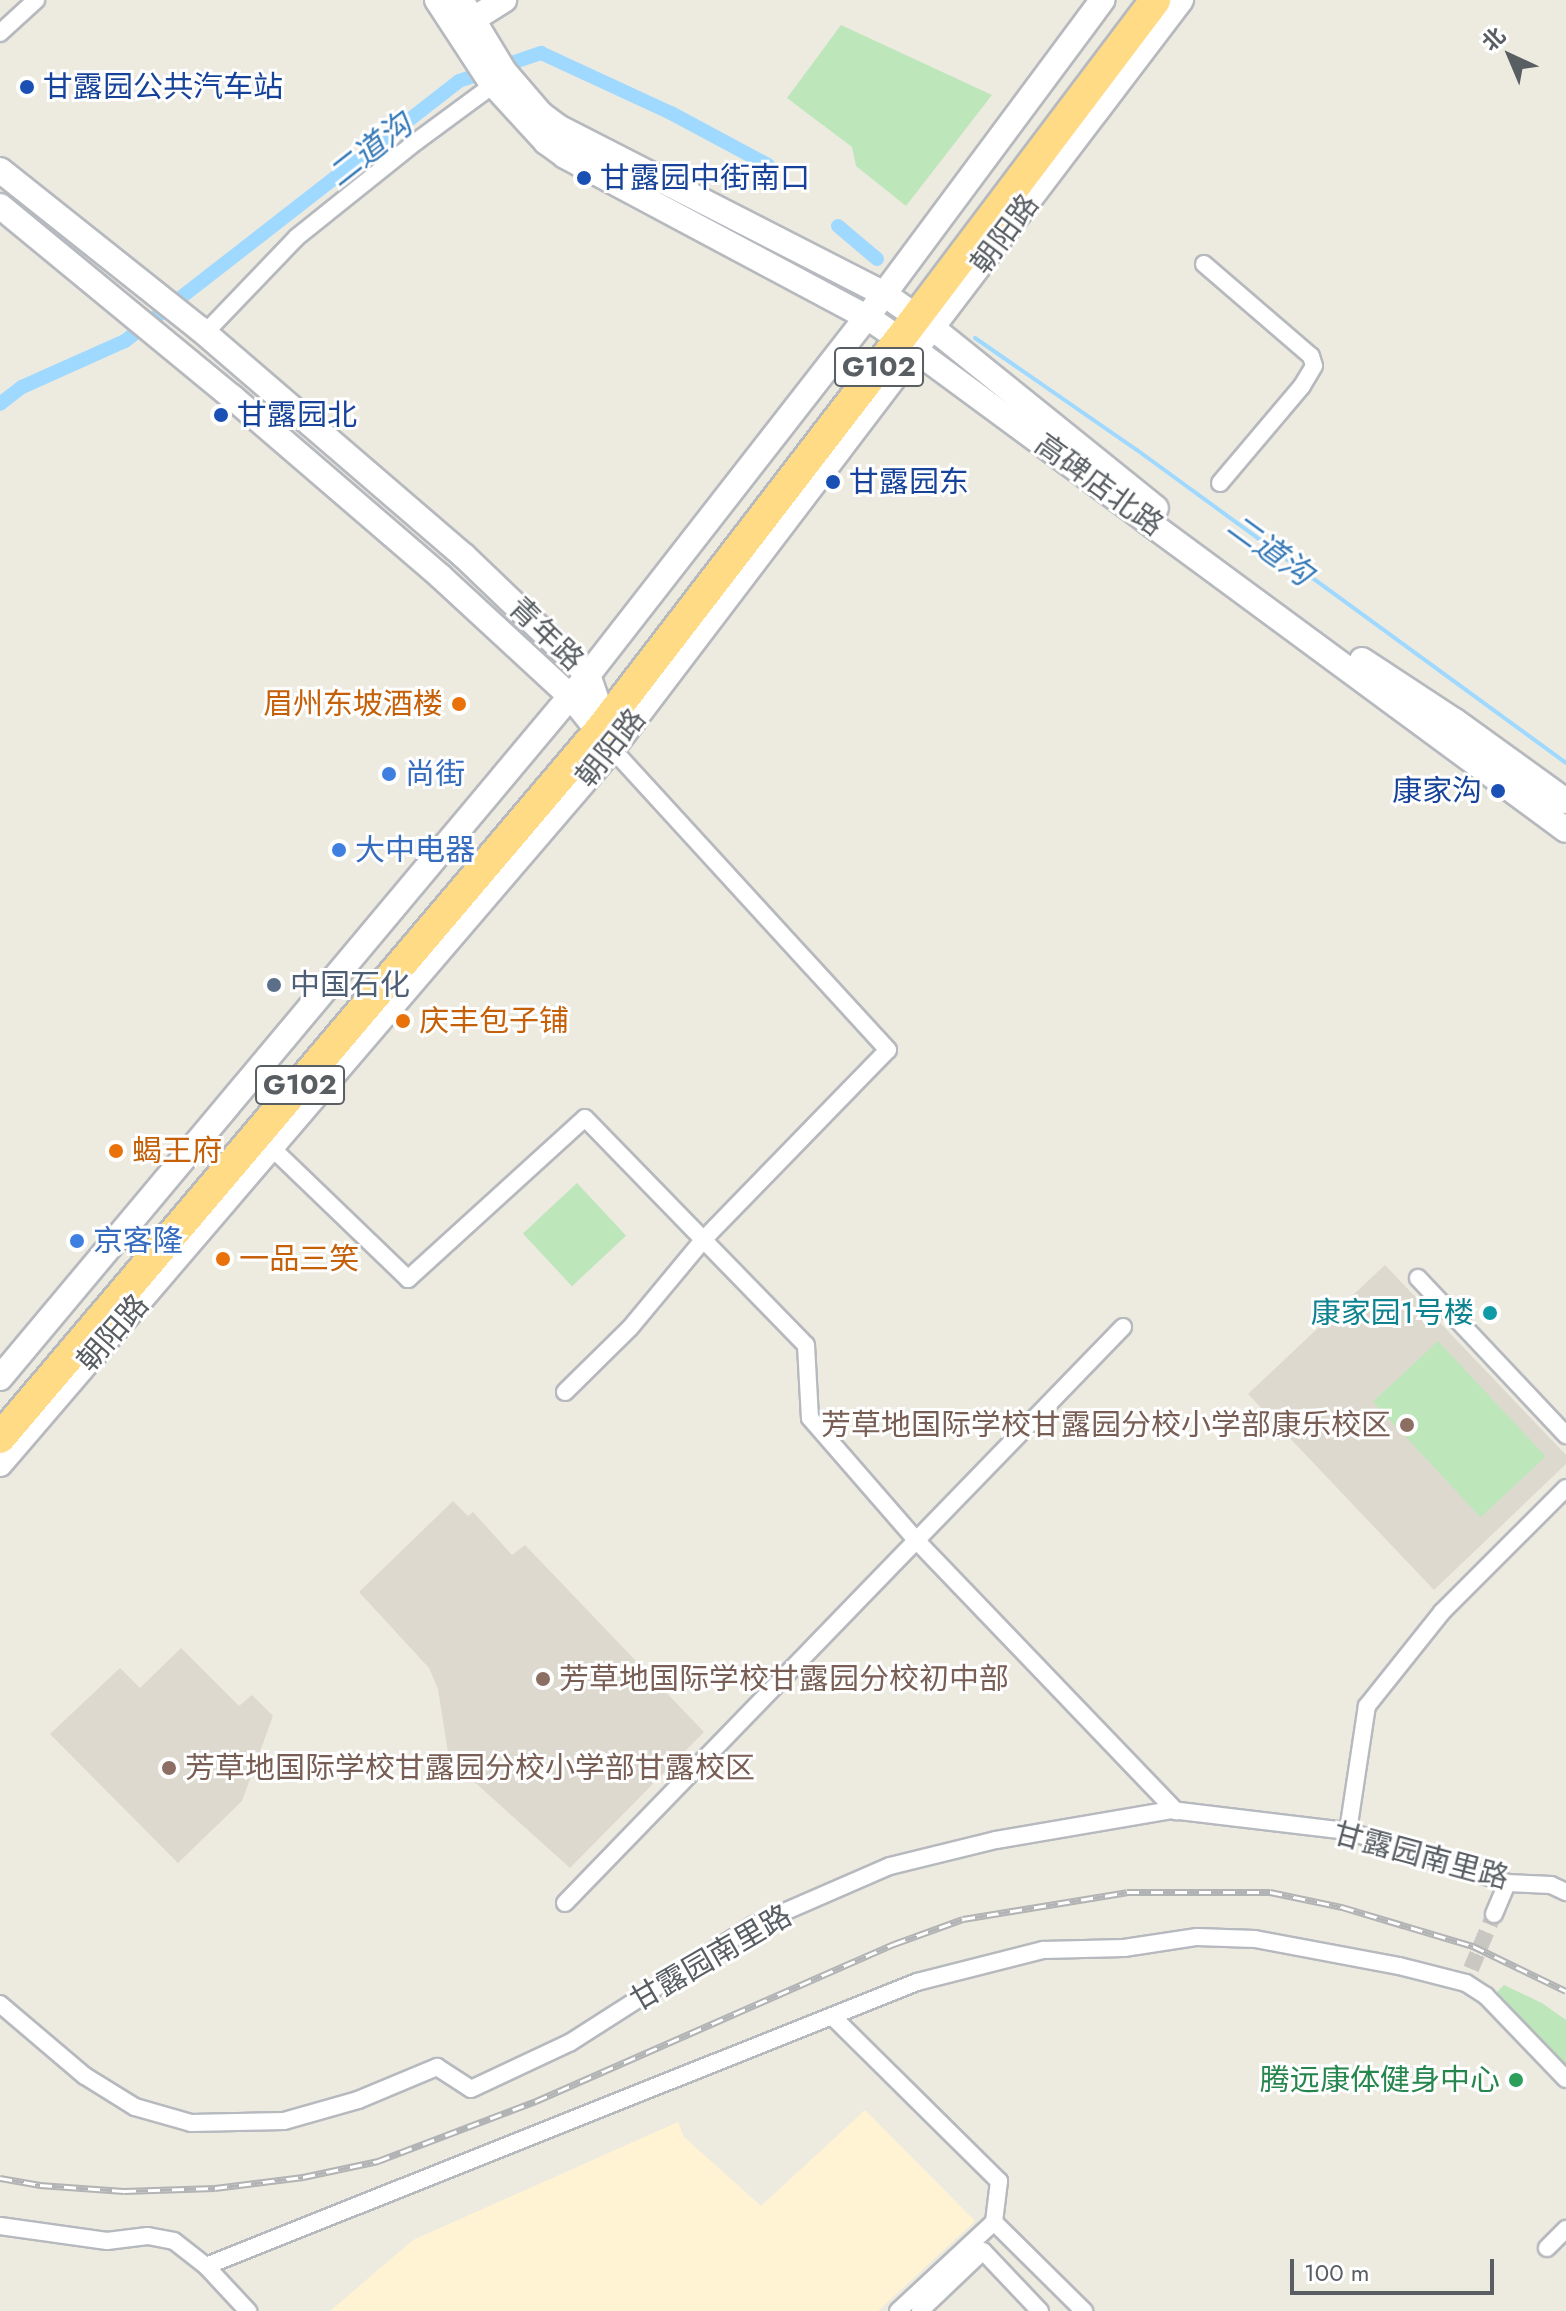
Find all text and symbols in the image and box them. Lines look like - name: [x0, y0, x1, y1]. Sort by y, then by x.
- north arrow: [1470, 16, 1550, 96]
- text: 北: [1474, 20, 1512, 58]
- place label: 甘露园公共汽车站: [43, 69, 283, 105]
- marker: 甘露园公共汽车站: [18, 78, 36, 96]
- water label: 二道沟: [320, 105, 420, 195]
- place label: 甘露园中街南口: [600, 160, 810, 196]
- marker: 甘露园中街南口: [575, 169, 593, 187]
- street label: 朝阳路: [964, 187, 1046, 281]
- road number: G102: [833, 343, 925, 391]
- place label: 甘露园北: [237, 397, 357, 433]
- marker: 甘露园北: [212, 406, 230, 424]
- street label: 高碑店北路: [1028, 426, 1170, 544]
- place label: 甘露园东: [849, 464, 969, 500]
- marker: 甘露园东: [824, 473, 842, 491]
- water label: 二道沟: [1220, 506, 1320, 594]
- street label: 青年路: [501, 590, 591, 678]
- place label: 眉州东坡酒楼: [263, 686, 443, 722]
- marker: 眉州东坡酒楼: [450, 695, 468, 713]
- street label: 朝阳路: [569, 702, 653, 794]
- place label: 尚街: [405, 756, 465, 792]
- marker: 尚街: [380, 765, 398, 783]
- place label: 康家沟: [1392, 773, 1482, 809]
- marker: 康家沟: [1489, 782, 1507, 800]
- place label: 大中电器: [355, 832, 475, 868]
- marker: 大中电器: [330, 841, 348, 859]
- place label: 中国石化: [290, 967, 410, 1003]
- marker: 中国石化: [265, 976, 283, 994]
- place label: 庆丰包子铺: [419, 1003, 569, 1039]
- marker: 庆丰包子铺: [394, 1012, 412, 1030]
- road number: G102: [254, 1061, 346, 1109]
- place label: 蝎王府: [132, 1133, 222, 1169]
- marker: 蝎王府: [107, 1142, 125, 1160]
- place label: 京客隆: [93, 1223, 183, 1259]
- marker: 京客隆: [68, 1232, 86, 1250]
- place label: 一品三笑: [239, 1241, 359, 1277]
- marker: 一品三笑: [214, 1250, 232, 1268]
- street label: 朝阳路: [70, 1287, 156, 1379]
- place label: 康家园1号楼: [1311, 1295, 1474, 1331]
- marker: 康家园1号楼: [1481, 1304, 1499, 1322]
- place label: 芳草地国际学校甘露园分校小学部康乐校区: [821, 1407, 1391, 1443]
- marker: 芳草地国际学校甘露园分校小学部康乐校区: [1398, 1416, 1416, 1434]
- place label: 芳草地国际学校甘露园分校初中部: [559, 1661, 1009, 1697]
- marker: 芳草地国际学校甘露园分校初中部: [534, 1670, 552, 1688]
- place label: 芳草地国际学校甘露园分校小学部甘露校区: [185, 1750, 755, 1786]
- marker: 芳草地国际学校甘露园分校小学部甘露校区: [160, 1759, 178, 1777]
- street label: 甘露园南里路: [1329, 1815, 1513, 1897]
- street label: 甘露园南里路: [624, 1897, 798, 2019]
- place label: 腾远康体健身中心: [1260, 2062, 1500, 2098]
- marker: 腾远康体健身中心: [1507, 2071, 1525, 2089]
- scale bar: [1294, 2243, 1498, 2293]
- text: 100 m: [1304, 2255, 1370, 2290]

